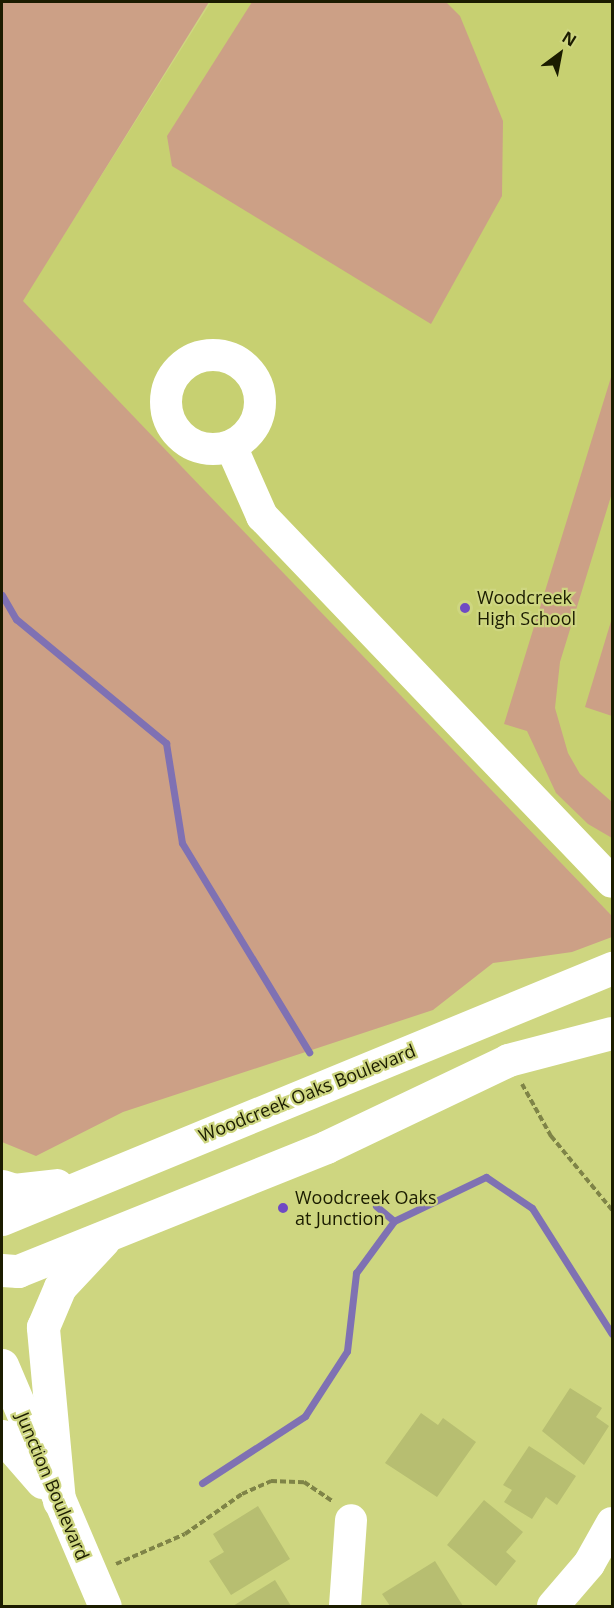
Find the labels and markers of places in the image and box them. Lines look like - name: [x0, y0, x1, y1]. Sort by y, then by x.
- place label: Woodcreek High School: [477, 587, 576, 630]
- marker: Woodcreek High School: [458, 601, 472, 615]
- place label: Woodcreek Oaks at Junction: [295, 1187, 437, 1230]
- marker: Woodcreek Oaks at Junction: [276, 1201, 290, 1215]

